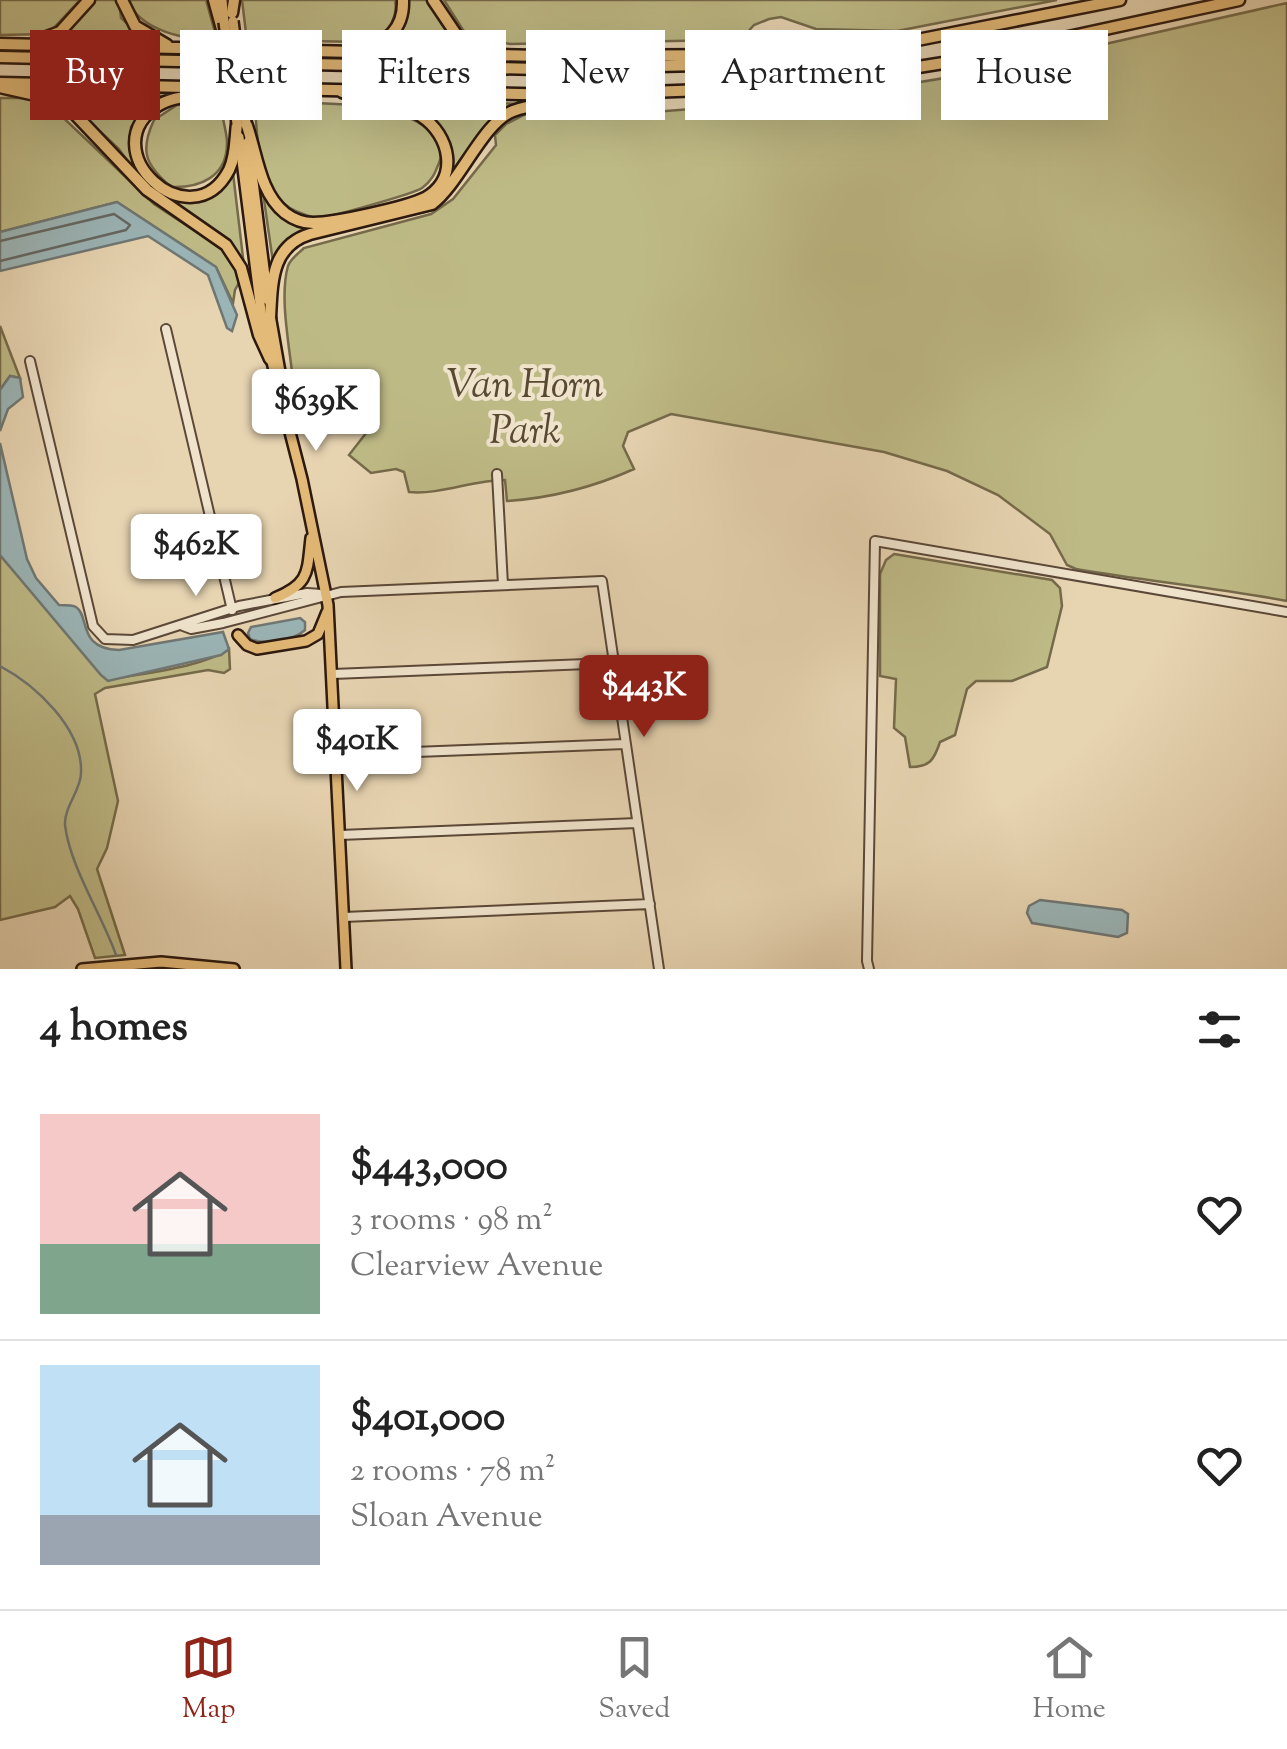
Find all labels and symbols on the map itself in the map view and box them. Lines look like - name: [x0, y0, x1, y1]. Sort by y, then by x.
- park label: Van Horn Park: [446, 359, 604, 462]
- pin: $639K: [246, 369, 386, 454]
- pin: $462K: [126, 514, 266, 599]
- pin: $443K: [574, 655, 714, 740]
- pin: $401K: [287, 709, 427, 794]

